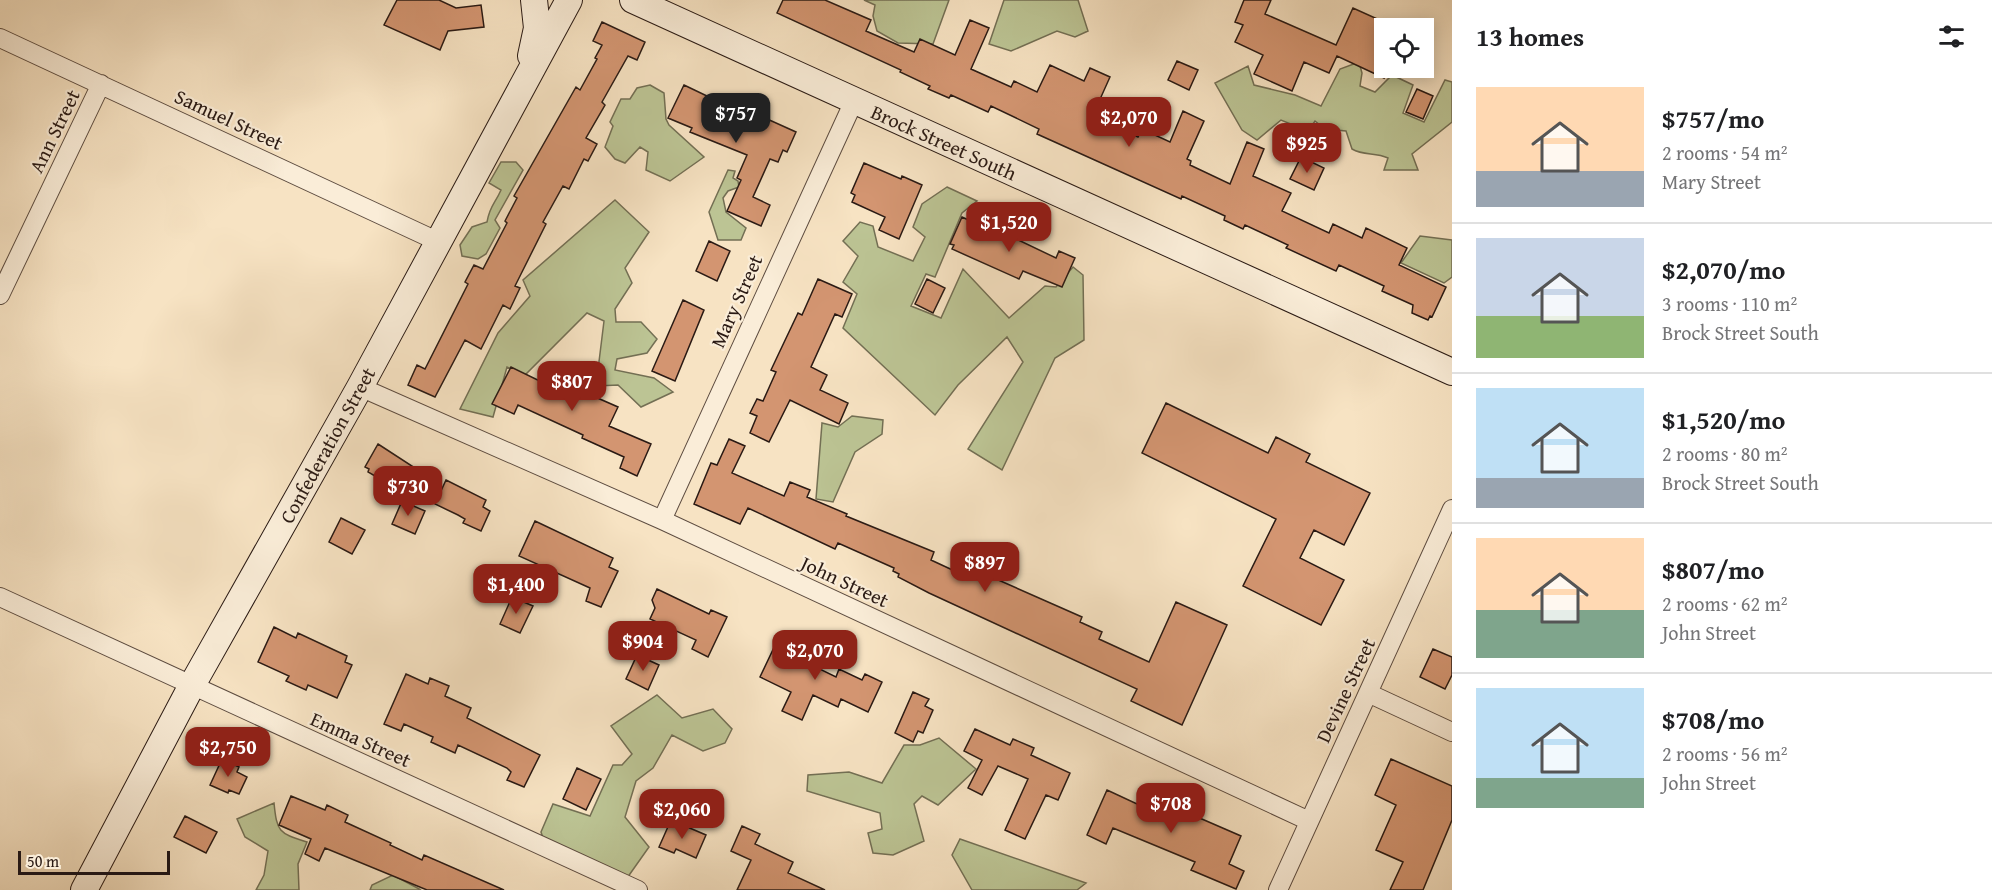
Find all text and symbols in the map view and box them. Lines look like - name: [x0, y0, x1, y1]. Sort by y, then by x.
- text: 13 homes: [1476, 17, 1584, 56]
- map controls: [1374, 18, 1434, 78]
- button: locate: [1374, 18, 1434, 78]
- icon: filters: [1935, 20, 1968, 53]
- street label: Samuel Street: [170, 81, 288, 157]
- street label: Ann Street: [21, 84, 87, 178]
- pin: $757: [700, 93, 772, 144]
- street label: Brock Street South: [867, 97, 1021, 187]
- pin: $2,070: [1080, 97, 1178, 148]
- text: $757: [715, 98, 757, 127]
- text: $757/mo: [1662, 99, 1764, 138]
- text: $2,070: [1100, 102, 1158, 131]
- icon: home: [1524, 111, 1596, 183]
- pin: $925: [1271, 123, 1343, 174]
- text: $925: [1286, 128, 1328, 157]
- text: 2 rooms · 54 m²: [1662, 138, 1788, 167]
- text: Mary Street: [1662, 167, 1761, 196]
- pin: $1,520: [960, 202, 1058, 253]
- text: $1,520: [980, 207, 1038, 236]
- street label: Mary Street: [703, 250, 769, 352]
- text: $2,070/mo: [1662, 250, 1785, 289]
- icon: home: [1524, 262, 1596, 334]
- text: 3 rooms · 110 m²: [1662, 289, 1797, 318]
- text: Brock Street South: [1662, 318, 1819, 347]
- pin: $807: [536, 361, 608, 412]
- street label: Confederation Street: [272, 362, 382, 528]
- text: $807: [551, 366, 593, 395]
- text: $1,520/mo: [1662, 400, 1785, 439]
- icon: home: [1524, 412, 1596, 484]
- text: 2 rooms · 80 m²: [1662, 439, 1788, 468]
- pin: $730: [372, 466, 444, 517]
- text: Brock Street South: [1662, 468, 1819, 497]
- text: $730: [387, 471, 429, 500]
- pin: $897: [949, 542, 1021, 593]
- street label: John Street: [794, 547, 894, 614]
- text: $897: [964, 547, 1006, 576]
- text: $807/mo: [1662, 550, 1764, 589]
- icon: home: [1524, 562, 1596, 634]
- pin: $1,400: [467, 564, 565, 615]
- text: $1,400: [487, 569, 545, 598]
- text: 2 rooms · 62 m²: [1662, 589, 1788, 618]
- text: John Street: [1662, 618, 1756, 647]
- pin: $904: [607, 621, 679, 672]
- text: $904: [622, 626, 664, 655]
- pin: $2,070: [766, 630, 864, 681]
- street label: Devine Street: [1308, 633, 1382, 747]
- text: $2,070: [786, 635, 844, 664]
- text: $708/mo: [1662, 700, 1764, 739]
- street label: Emma Street: [306, 704, 416, 774]
- icon: home: [1524, 712, 1596, 784]
- pin: $2,750: [179, 727, 277, 778]
- text: $2,750: [199, 732, 257, 761]
- text: 2 rooms · 56 m²: [1662, 739, 1788, 768]
- text: John Street: [1662, 768, 1756, 797]
- pin: $708: [1135, 783, 1207, 834]
- text: $708: [1150, 788, 1192, 817]
- pin: $2,060: [633, 789, 731, 840]
- text: $2,060: [653, 794, 711, 823]
- scale bar: [18, 848, 170, 876]
- text: 50 m: [27, 849, 59, 873]

